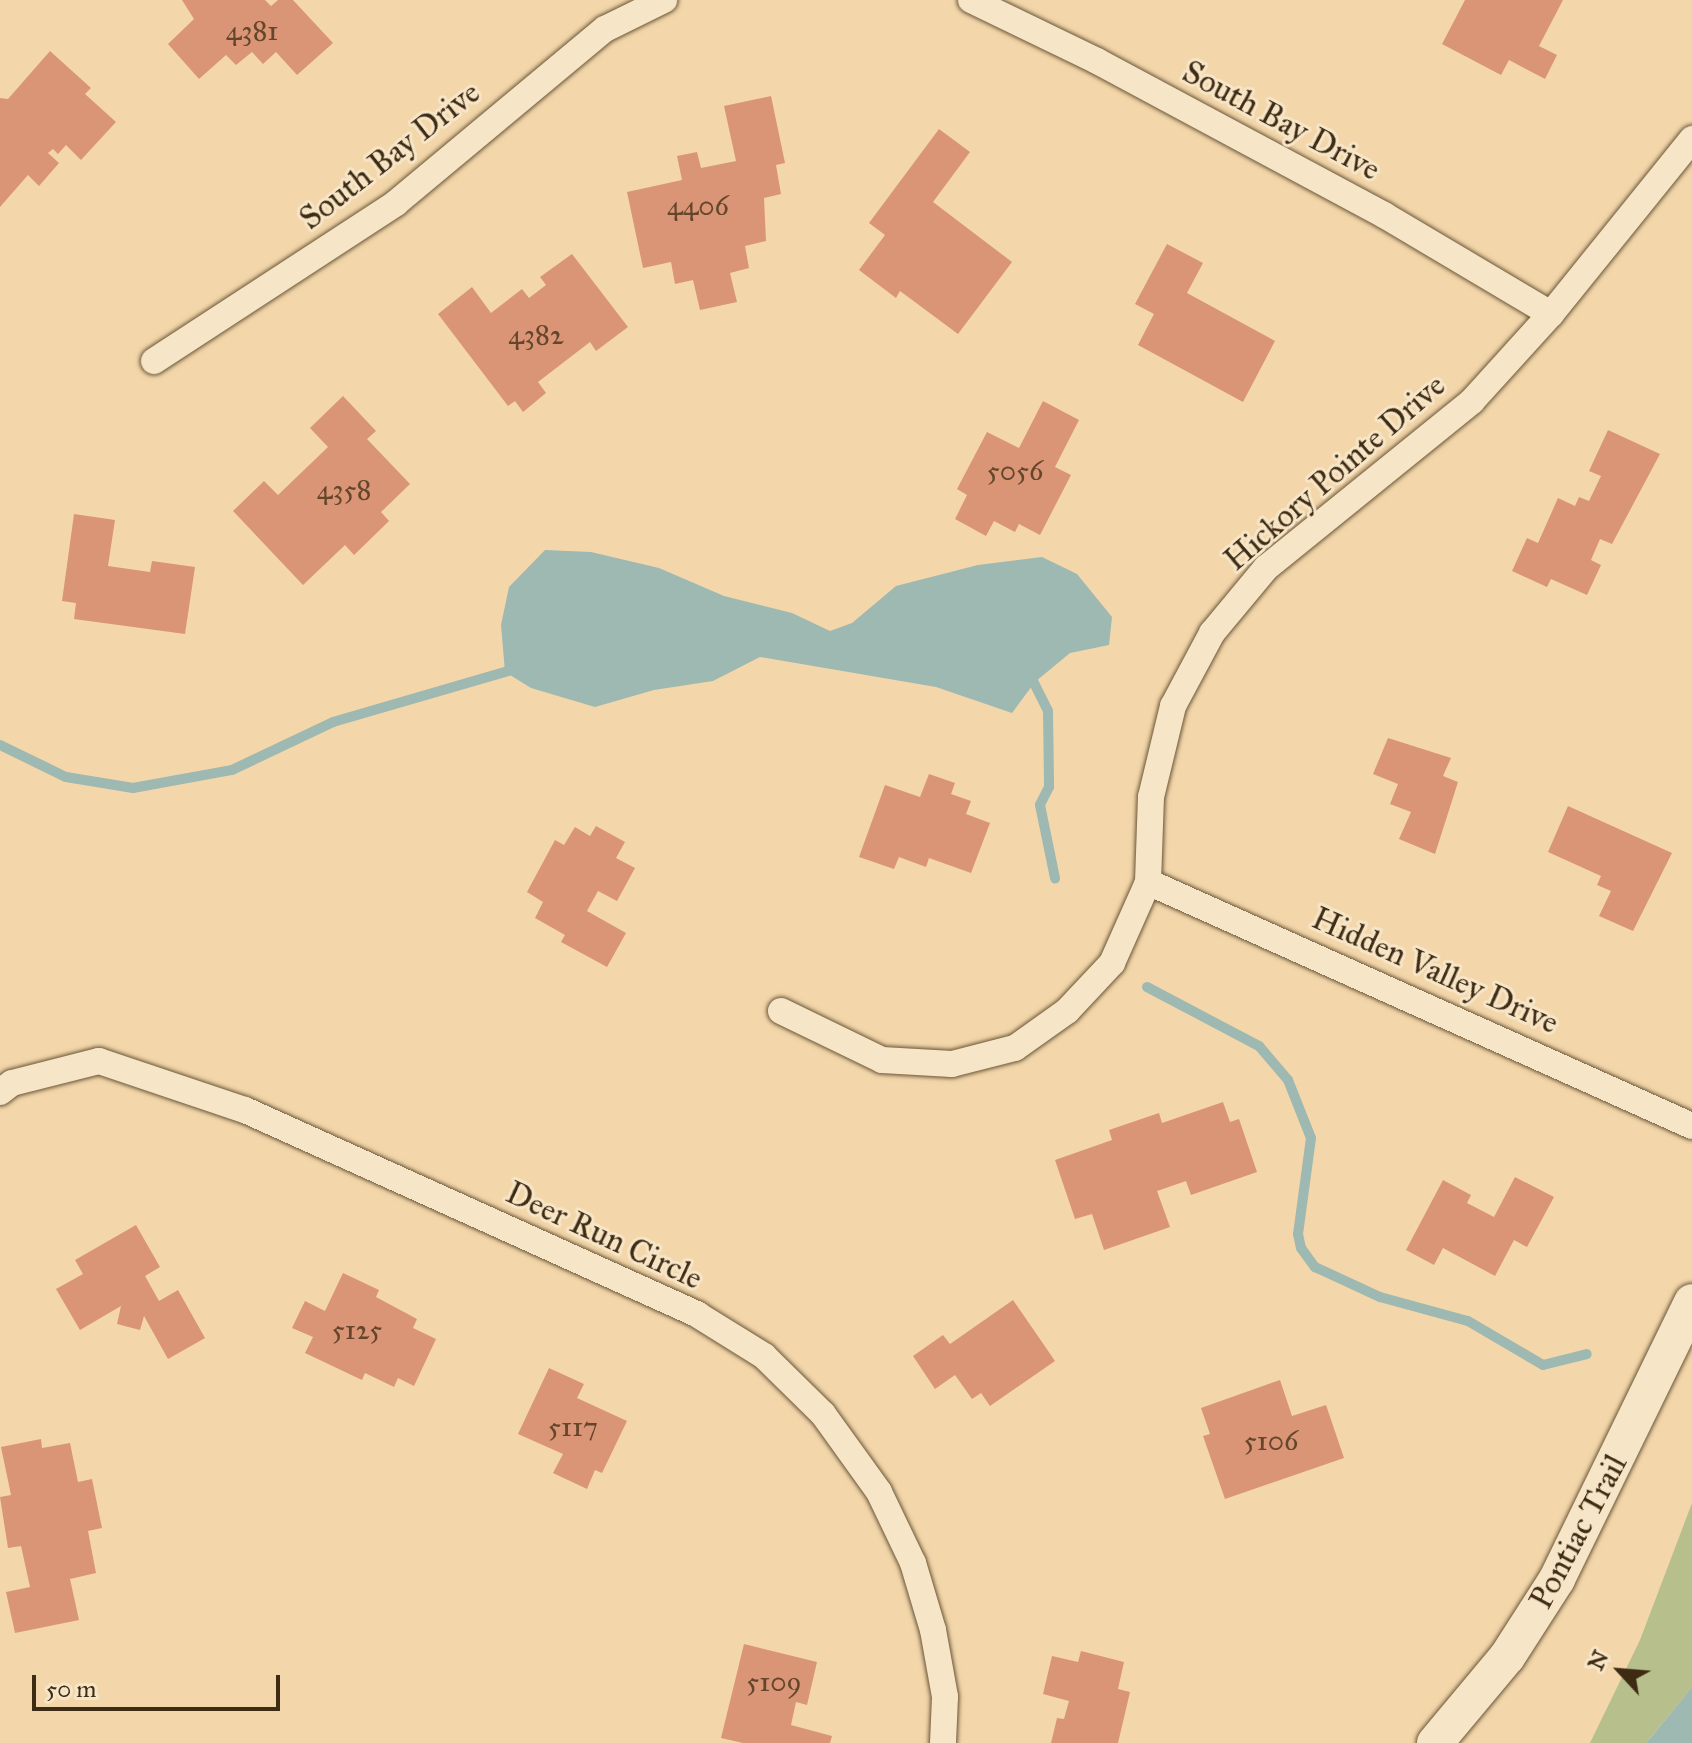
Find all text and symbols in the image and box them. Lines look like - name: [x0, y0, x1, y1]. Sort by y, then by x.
- house number: 4381: [226, 14, 278, 48]
- street label: South Bay Drive: [1176, 53, 1386, 189]
- street label: South Bay Drive: [292, 74, 488, 238]
- house number: 4406: [667, 189, 729, 223]
- house number: 4382: [508, 318, 564, 352]
- street label: Hickory Pointe Drive: [1217, 367, 1453, 579]
- house number: 5056: [987, 454, 1043, 488]
- house number: 4358: [317, 473, 371, 507]
- street label: Hidden Valley Drive: [1306, 899, 1564, 1043]
- street label: Deer Run Circle: [500, 1174, 708, 1298]
- house number: 5125: [332, 1313, 382, 1347]
- house number: 5117: [548, 1410, 598, 1444]
- house number: 5106: [1244, 1424, 1298, 1458]
- street label: Pontiac Trail: [1522, 1448, 1636, 1616]
- north arrow: [1580, 1631, 1660, 1711]
- text: N: [1582, 1646, 1614, 1675]
- scale bar: [36, 1659, 284, 1709]
- house number: 5109: [746, 1665, 802, 1699]
- text: 50 m: [46, 1674, 96, 1704]

